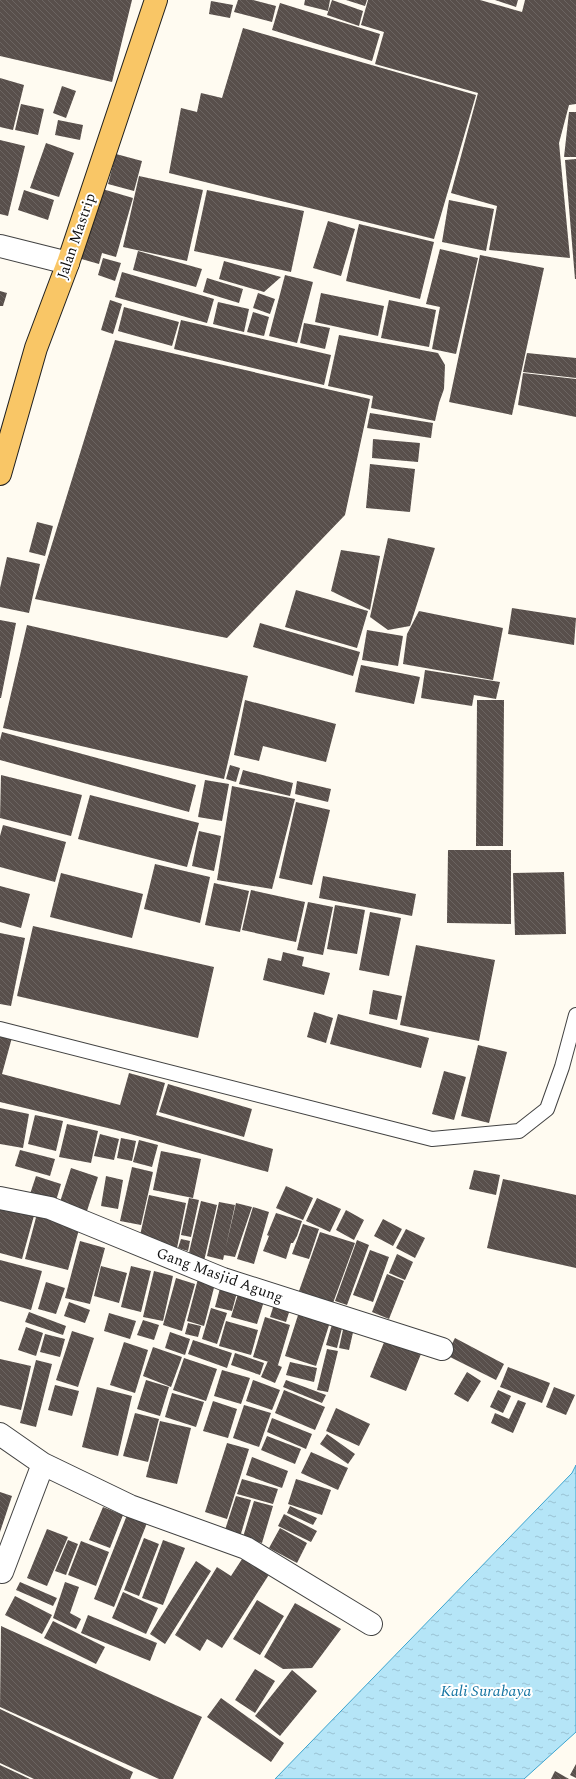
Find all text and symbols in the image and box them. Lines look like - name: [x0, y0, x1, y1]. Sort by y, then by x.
- street label: Jalan Mastrip: [51, 190, 102, 282]
- street label: Gang Masjid Agung: [153, 1242, 287, 1309]
- water label: Kali Surabaya: [441, 1679, 531, 1703]

